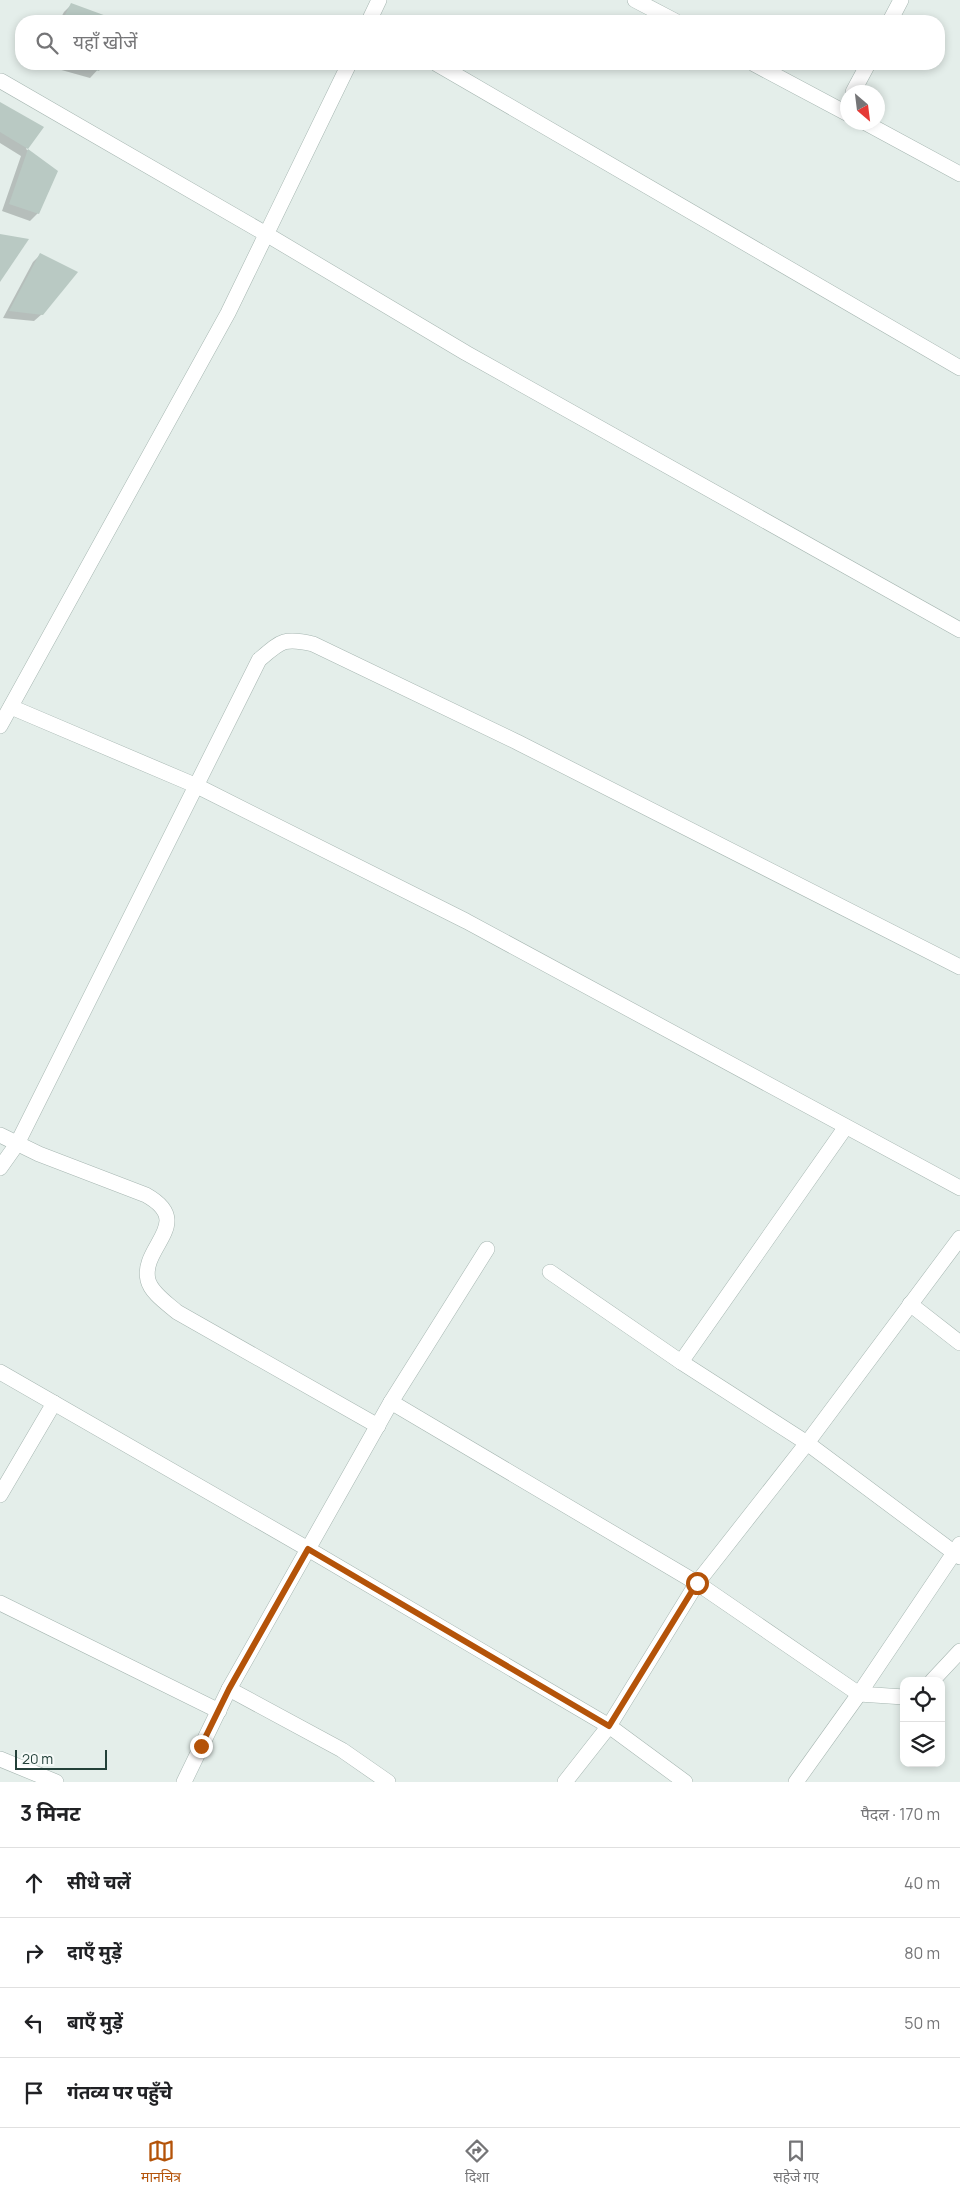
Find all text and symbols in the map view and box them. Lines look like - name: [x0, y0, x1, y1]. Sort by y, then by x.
- search box: [15, 15, 945, 70]
- icon: search: [33, 29, 61, 57]
- text: यहाँ खोजें: [73, 29, 137, 55]
- north arrow: [840, 85, 885, 130]
- route start: [686, 1572, 709, 1595]
- map controls: [900, 1677, 945, 1767]
- button: locate: [900, 1677, 945, 1722]
- button: layers: [900, 1722, 945, 1767]
- route end: [190, 1735, 213, 1758]
- scale bar: [15, 1747, 108, 1770]
- text: 20 m: [22, 1749, 53, 1768]
- text: 3 मिनट: [20, 1799, 81, 1827]
- text: पैदल · 170 m: [861, 1803, 940, 1825]
- icon: ahead: [20, 1869, 48, 1897]
- text: सीधे चलें: [67, 1869, 131, 1895]
- text: 40 m: [904, 1872, 940, 1894]
- icon: right: [20, 1939, 48, 1967]
- text: दाएँ मुड़ें: [67, 1939, 122, 1965]
- text: 80 m: [904, 1942, 940, 1964]
- icon: left: [20, 2009, 48, 2037]
- text: बाएँ मुड़ें: [67, 2009, 123, 2035]
- text: 50 m: [904, 2012, 940, 2034]
- icon: arrive: [20, 2079, 48, 2107]
- text: गंतव्य पर पहुँचे: [67, 2079, 172, 2105]
- tab: मानचित्र: [141, 2137, 181, 2188]
- tab: दिशा: [463, 2137, 491, 2188]
- tab: सहेजे गए: [773, 2137, 819, 2188]

